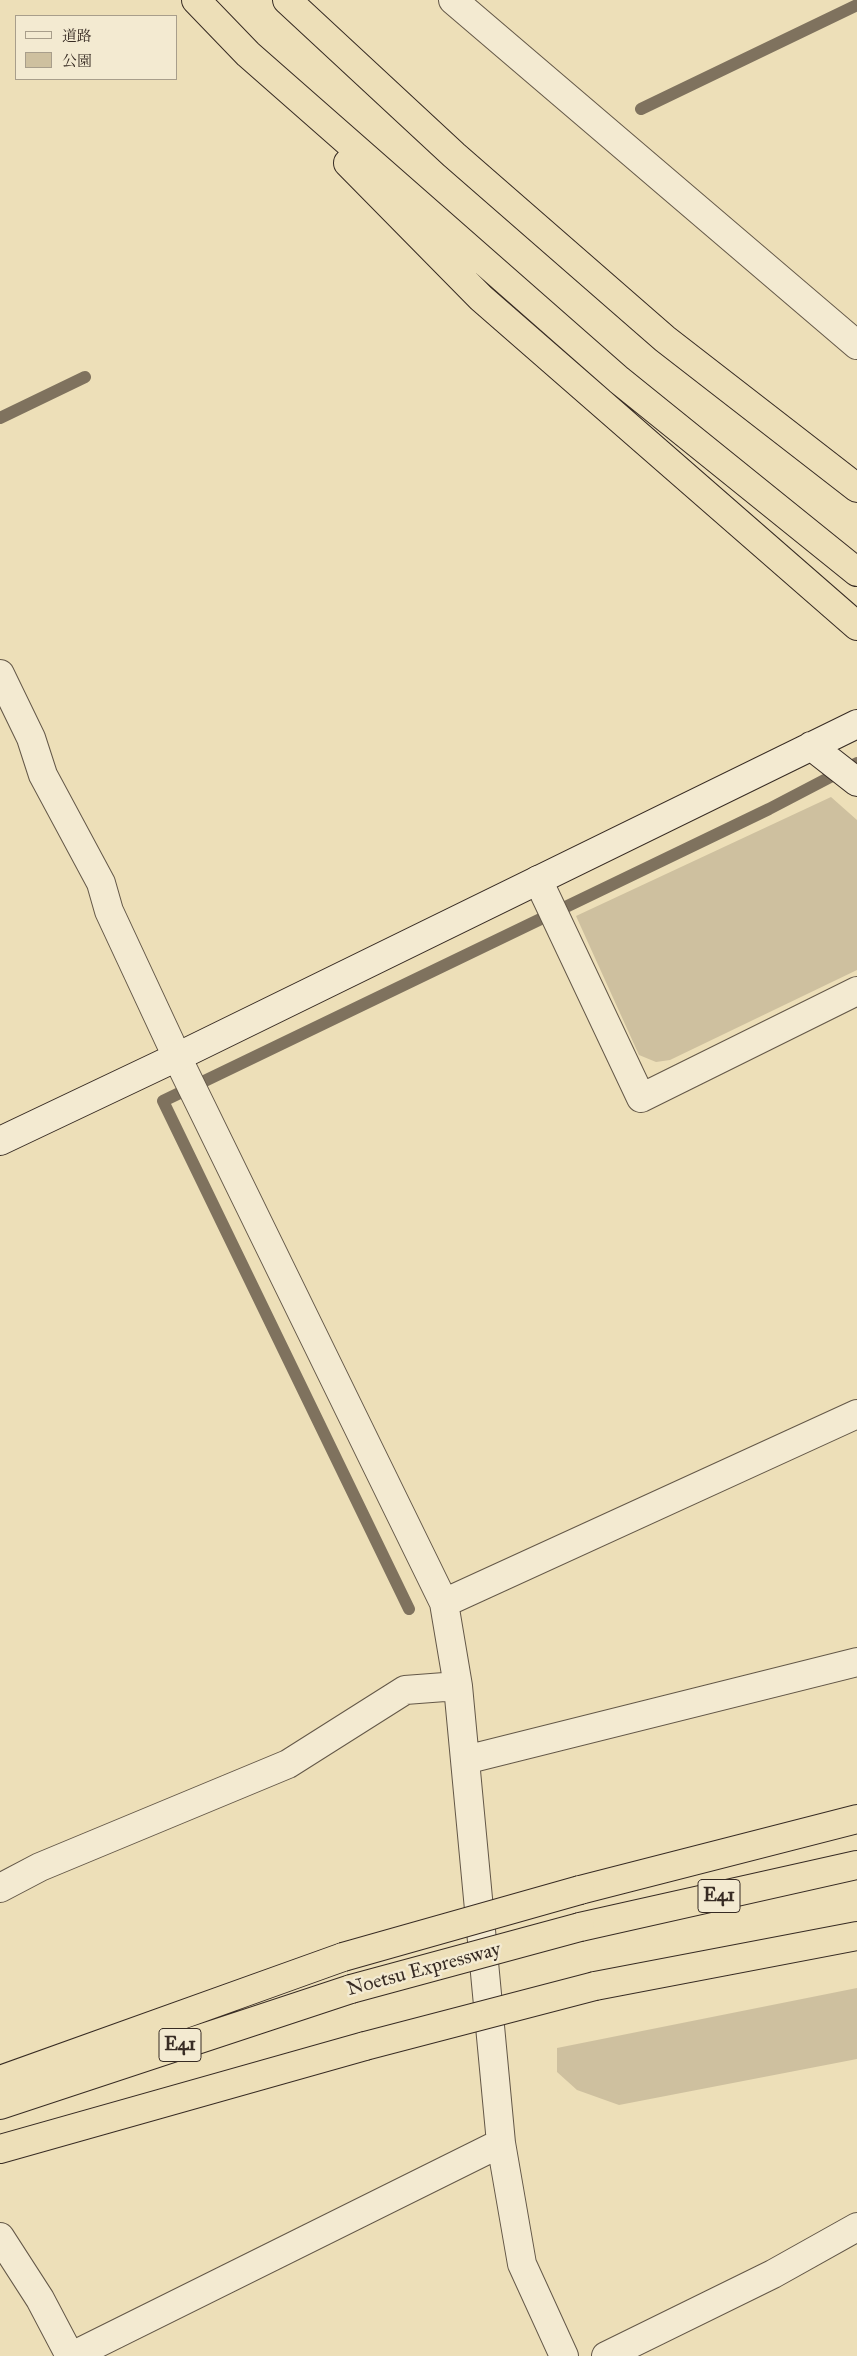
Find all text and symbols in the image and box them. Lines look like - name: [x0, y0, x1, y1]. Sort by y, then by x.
- legend: [15, 15, 178, 80]
- text: 道路: [62, 27, 92, 45]
- text: 公園: [62, 52, 92, 70]
- road number: E41: [698, 1880, 740, 1912]
- street label: Noetsu Expressway: [344, 1938, 504, 2002]
- road number: E41: [159, 2028, 201, 2062]

